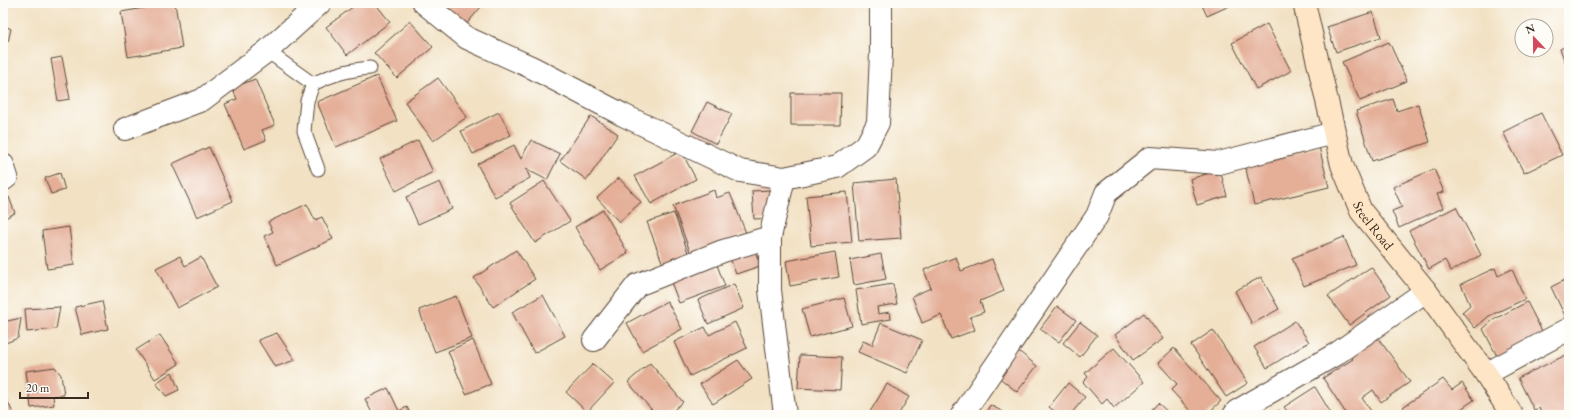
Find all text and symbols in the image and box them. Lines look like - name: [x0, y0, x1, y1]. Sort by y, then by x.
- north arrow: [1514, 18, 1554, 58]
- text: N: [1524, 21, 1537, 37]
- street label: Steel Road: [1349, 199, 1398, 254]
- scale bar: [20, 374, 88, 400]
- text: 20 m: [26, 380, 50, 396]

